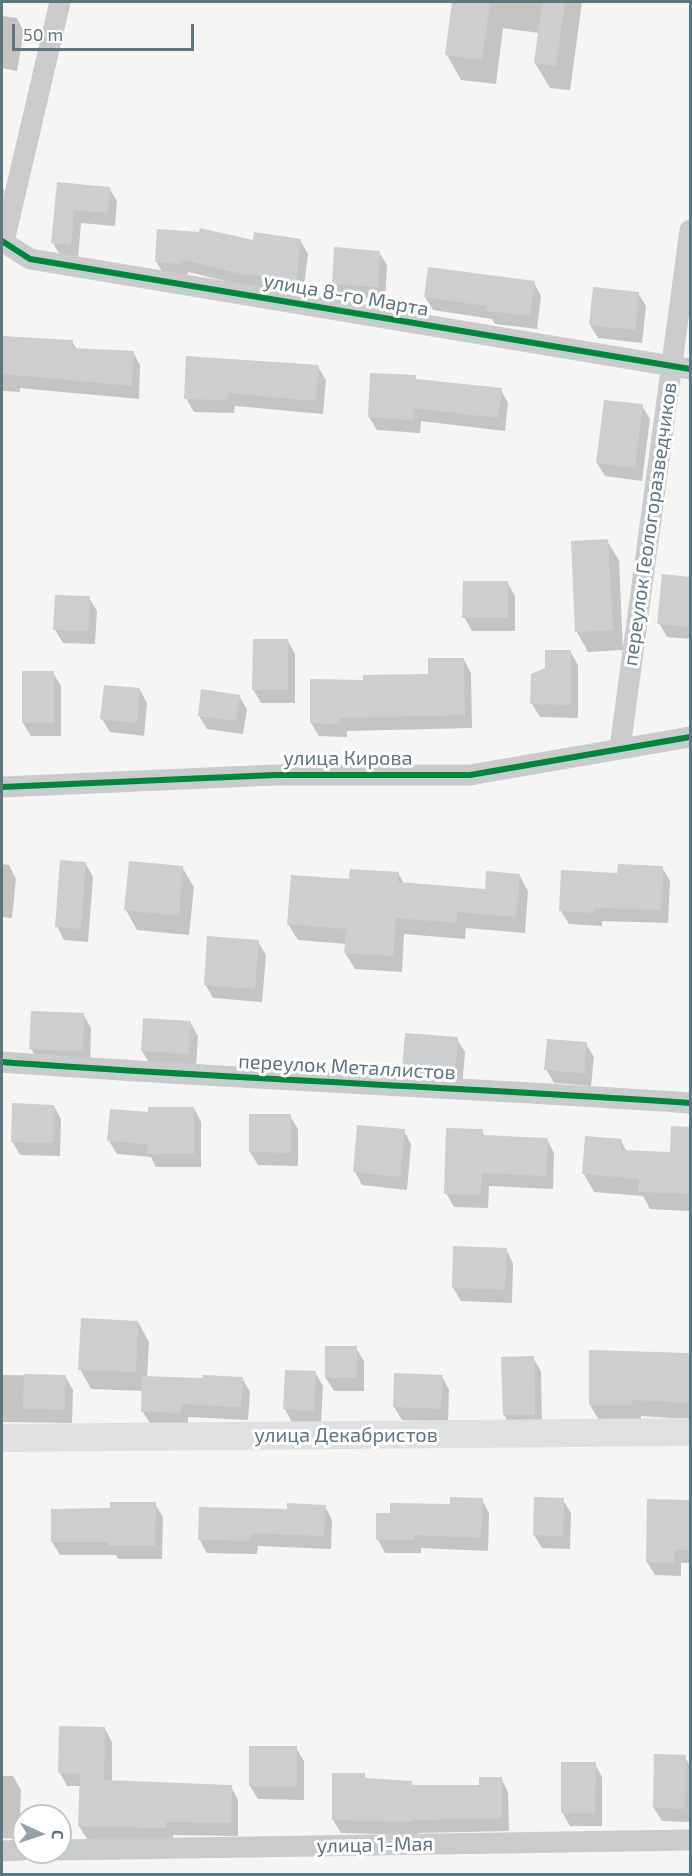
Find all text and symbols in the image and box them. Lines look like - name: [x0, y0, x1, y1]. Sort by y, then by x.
- scale bar: [15, 12, 196, 50]
- text: 50 m: [23, 23, 63, 45]
- street label: улица 8-го Марта: [261, 269, 431, 321]
- street label: переулок Геологоразведчиков: [618, 381, 682, 667]
- street label: улица Кирова: [283, 746, 413, 770]
- street label: переулок Металлистов: [238, 1049, 456, 1085]
- street label: улица Декабристов: [254, 1423, 438, 1447]
- north arrow: [12, 1804, 72, 1864]
- text: С: [49, 1830, 68, 1840]
- street label: улица 1-Мая: [316, 1832, 434, 1858]

